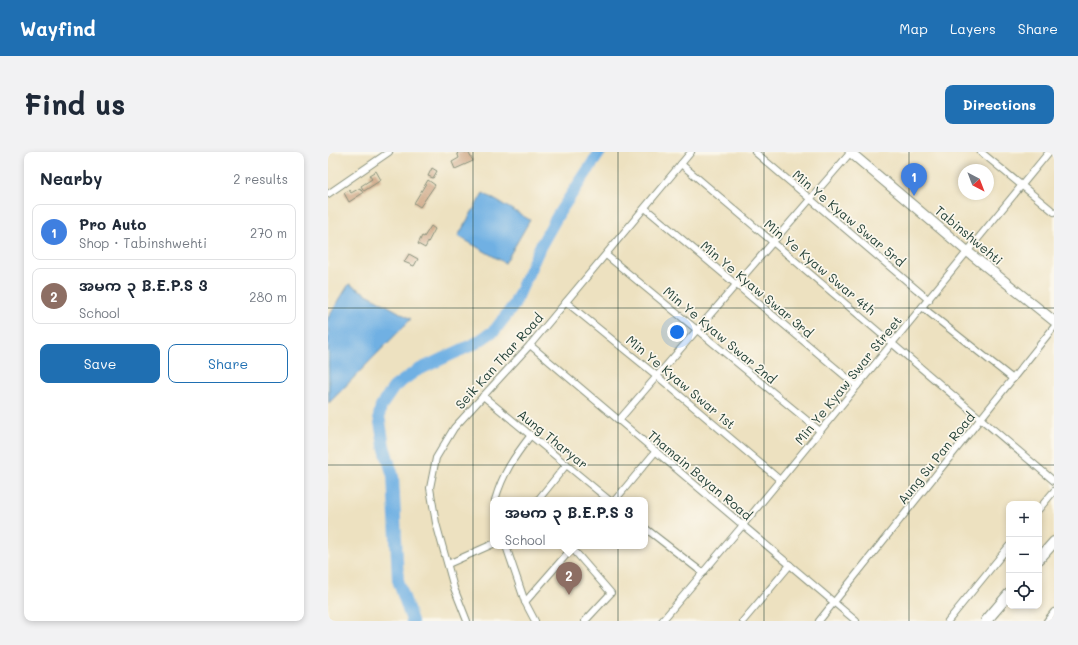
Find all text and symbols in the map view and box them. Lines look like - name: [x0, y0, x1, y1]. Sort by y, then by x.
- text: Wayfind: [20, 16, 96, 41]
- text: Map: [899, 19, 928, 38]
- text: Layers: [950, 19, 996, 38]
- text: Share: [1018, 19, 1058, 38]
- button: Directions: [945, 85, 1054, 124]
- text: Find us: [24, 86, 125, 122]
- pin: 1: [901, 163, 927, 196]
- north arrow: [958, 164, 994, 200]
- street label: Min Ye Kyaw Swar 5rd: [789, 165, 909, 270]
- text: Nearby: [40, 167, 102, 189]
- text: 2 results: [233, 170, 288, 187]
- street label: Tabinshwehti: [932, 201, 1007, 268]
- text: Pro Auto: [79, 214, 146, 234]
- street label: Min Ye Kyaw Swar 4th: [761, 215, 880, 318]
- text: 1: [51, 224, 57, 241]
- text: 270 m: [250, 224, 287, 241]
- text: Shop · Tabinshwehti: [79, 234, 207, 251]
- street label: Min Ye Kyaw Swar 3rd: [697, 236, 817, 341]
- text: အမက ၃ B.E.P.S 3: [79, 275, 208, 295]
- street label: Min Ye Kyaw Swar 2nd: [660, 282, 780, 387]
- text: 2: [50, 288, 58, 305]
- text: 280 m: [249, 288, 287, 305]
- text: School: [79, 304, 120, 321]
- street label: Seik Kan Thar Road: [451, 309, 546, 412]
- street label: Min Ye Kyaw Swar Street: [790, 312, 905, 448]
- your location: [667, 322, 687, 342]
- street label: Min Ye Kyaw Swar 1st: [623, 331, 740, 432]
- button: Save: [40, 344, 160, 383]
- button: Share: [168, 344, 288, 383]
- street label: Aung Tharyar: [515, 405, 592, 472]
- street label: Aung Su Pan Road: [893, 408, 978, 507]
- street label: Thamain Bayan Road: [645, 426, 756, 523]
- popup: [490, 497, 648, 549]
- map controls: [1006, 501, 1042, 609]
- button: +: [1006, 501, 1042, 537]
- text: အမက ၃ B.E.P.S 3: [505, 502, 633, 522]
- text: School: [505, 531, 546, 548]
- button: −: [1006, 537, 1042, 573]
- pin: 2: [556, 562, 582, 595]
- button: locate: [1006, 573, 1042, 609]

